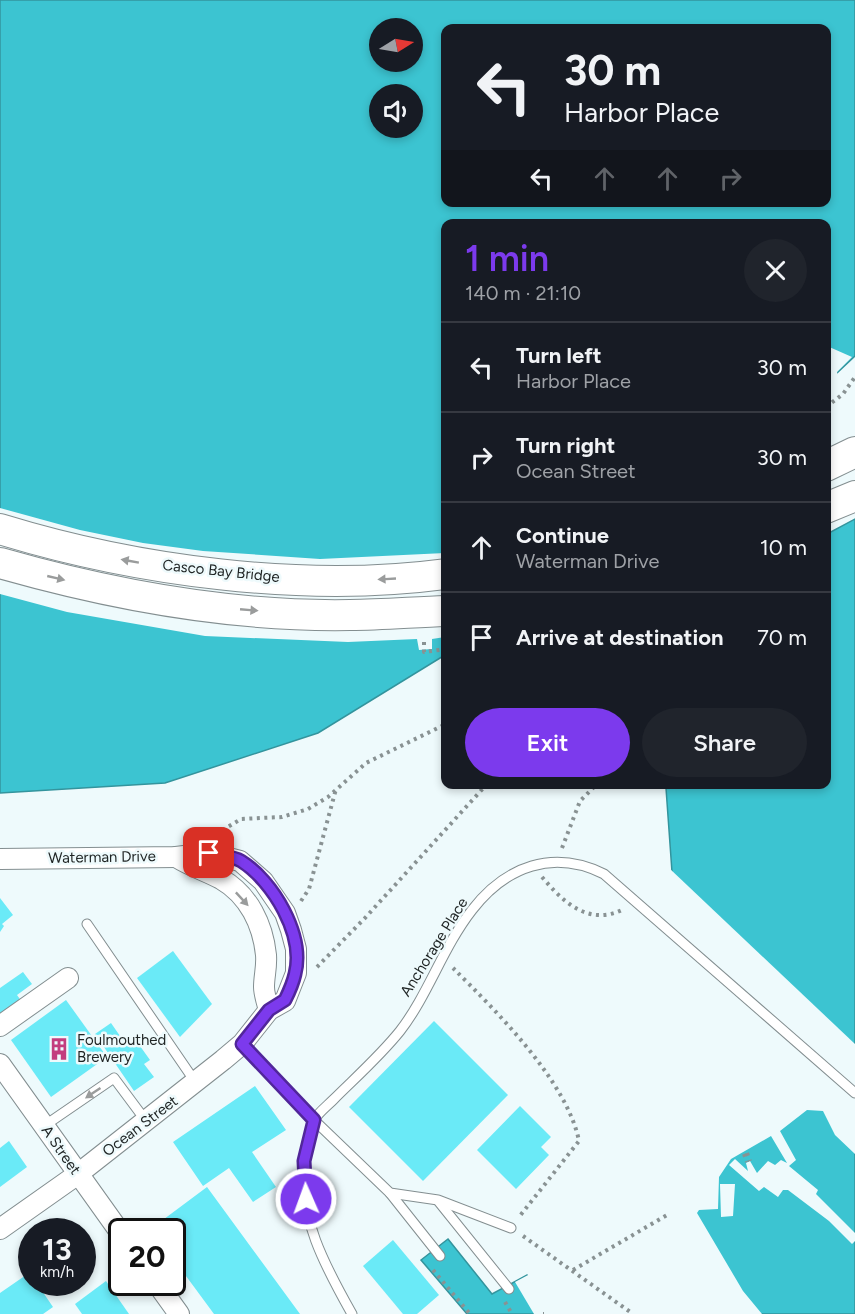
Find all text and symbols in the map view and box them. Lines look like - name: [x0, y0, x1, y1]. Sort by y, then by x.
- north arrow: [369, 18, 423, 72]
- map controls: [369, 18, 423, 138]
- text: 30 m: [564, 45, 661, 96]
- icon: left: [465, 48, 543, 126]
- button: sound: [369, 84, 423, 138]
- text: Harbor Place: [564, 96, 719, 129]
- icon: left: [525, 162, 558, 195]
- icon: ahead: [588, 162, 621, 195]
- icon: ahead: [651, 162, 684, 195]
- icon: right: [714, 162, 747, 195]
- text: 1 min: [465, 237, 549, 280]
- button: close: [744, 239, 807, 302]
- text: 140 m · 21:10: [465, 281, 581, 305]
- text: Turn left: [516, 342, 602, 369]
- icon: left: [465, 351, 498, 384]
- text: 30 m: [757, 354, 807, 381]
- text: Harbor Place: [516, 369, 631, 393]
- text: Turn right: [516, 432, 615, 459]
- icon: right: [465, 441, 498, 474]
- text: 30 m: [757, 444, 807, 471]
- text: Ocean Street: [516, 459, 636, 483]
- text: Continue: [516, 522, 609, 549]
- icon: ahead: [465, 531, 498, 564]
- text: 10 m: [760, 534, 807, 561]
- text: Waterman Drive: [516, 549, 659, 573]
- one-way arrow: [121, 556, 140, 565]
- street label: Casco Bay Bridge: [161, 556, 281, 586]
- one-way arrow: [47, 574, 66, 584]
- one-way arrow: [378, 574, 397, 583]
- one-way arrow: [239, 605, 258, 615]
- icon: arrive: [465, 621, 498, 654]
- text: Arrive at destination: [516, 624, 724, 651]
- text: 70 m: [757, 624, 807, 651]
- button: Exit: [465, 708, 630, 777]
- button: Share: [642, 708, 807, 777]
- pin: [183, 827, 234, 878]
- icon: arrive: [192, 836, 225, 869]
- street label: Waterman Drive: [48, 847, 156, 867]
- one-way arrow: [235, 891, 249, 906]
- street label: Anchorage Place: [396, 894, 472, 1000]
- place label: Foulmouthed Brewery: [77, 1031, 166, 1066]
- building icon: Foulmouthed Brewery: [46, 1036, 72, 1062]
- one-way arrow: [85, 1087, 101, 1098]
- street label: Ocean Street: [99, 1092, 181, 1160]
- street label: A Street: [38, 1122, 85, 1178]
- position arrow: [274, 1167, 338, 1231]
- speed limit sign: 20: [108, 1218, 186, 1296]
- text: 13: [42, 1231, 72, 1268]
- text: km/h: [40, 1263, 74, 1281]

